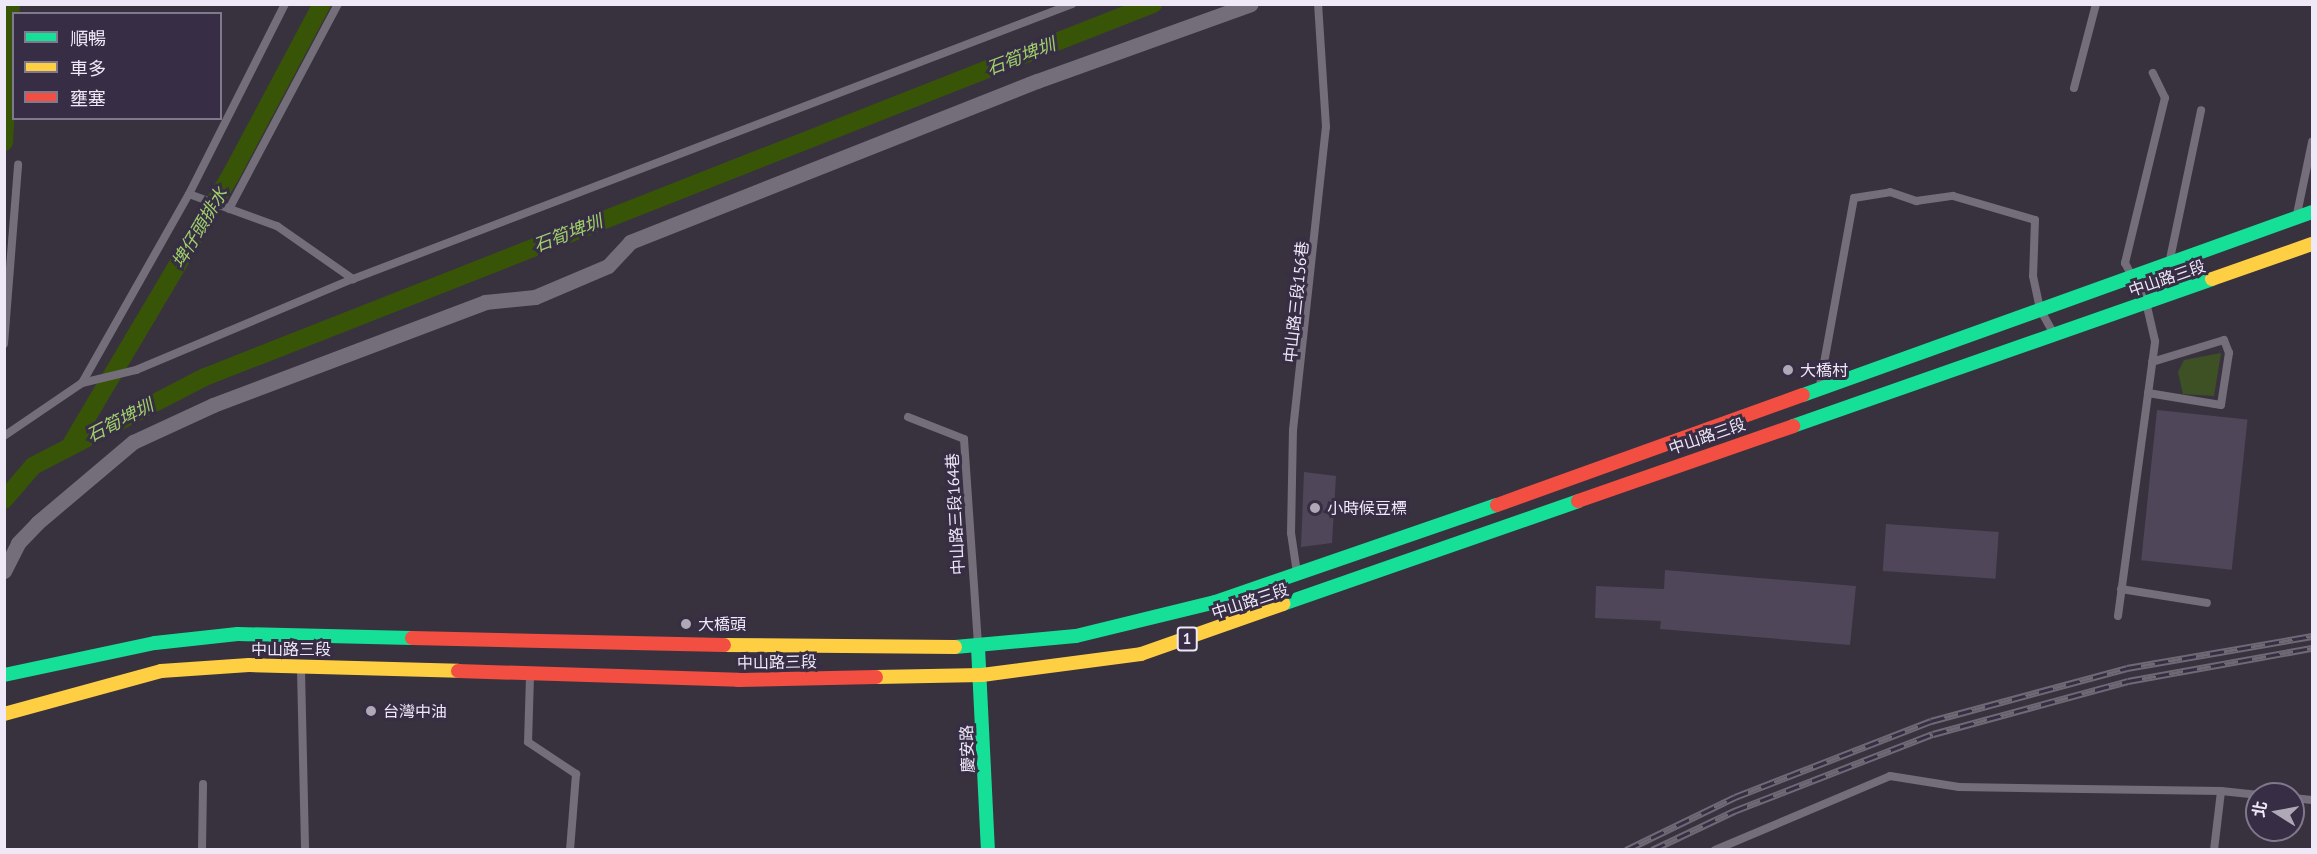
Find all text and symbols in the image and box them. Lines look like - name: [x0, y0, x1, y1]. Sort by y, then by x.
- legend: [12, 12, 222, 120]
- text: 順暢: [70, 27, 106, 50]
- water label: 石筍埤圳: [984, 34, 1058, 80]
- text: 車多: [70, 57, 106, 80]
- text: 壅塞: [70, 87, 106, 110]
- water label: 埤仔頭排水: [168, 184, 232, 272]
- water label: 石筍埤圳: [531, 211, 605, 257]
- street label: 中山路三段156巷: [1280, 240, 1312, 364]
- street label: 中山路三段: [2126, 256, 2208, 300]
- place label: 大橋村: [1800, 360, 1848, 380]
- marker: 大橋村: [1781, 363, 1795, 377]
- water label: 石筍埤圳: [83, 395, 157, 447]
- street label: 中山路三段: [1666, 414, 1748, 458]
- street label: 中山路三段164巷: [942, 453, 968, 575]
- place label: 小時候豆標: [1327, 498, 1407, 518]
- marker: 小時候豆標: [1308, 501, 1322, 515]
- street label: 中山路三段: [1209, 580, 1291, 622]
- place label: 大橋頭: [698, 614, 746, 634]
- marker: 大橋頭: [679, 617, 693, 631]
- road number: 1: [1176, 627, 1198, 651]
- street label: 中山路三段: [251, 639, 331, 659]
- street label: 中山路三段: [737, 652, 817, 672]
- place label: 台灣中油: [383, 701, 447, 721]
- marker: 台灣中油: [364, 704, 378, 718]
- street label: 慶安路: [957, 725, 977, 773]
- north arrow: [2245, 782, 2305, 842]
- text: 北: [2248, 799, 2271, 819]

